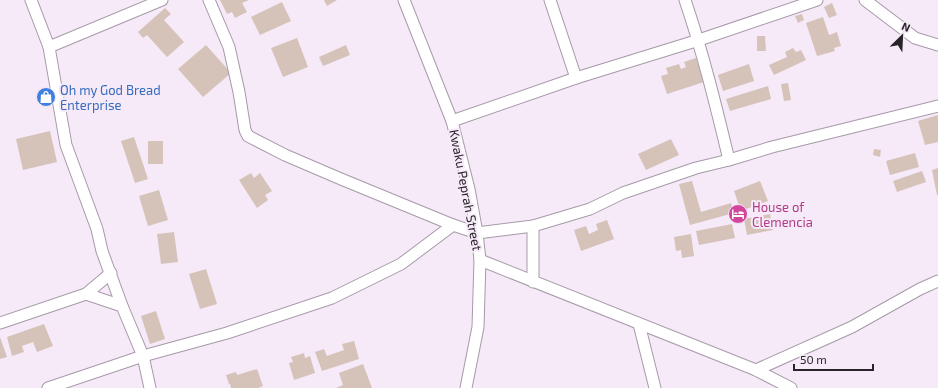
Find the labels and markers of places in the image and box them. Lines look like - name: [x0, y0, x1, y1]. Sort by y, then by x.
- place label: Oh my God Bread Enterprise: [60, 82, 161, 113]
- shop icon: Oh my God Bread Enterprise: [35, 86, 57, 108]
- place label: House of Clemencia: [752, 199, 813, 230]
- hotel icon: House of Clemencia: [727, 203, 749, 225]

